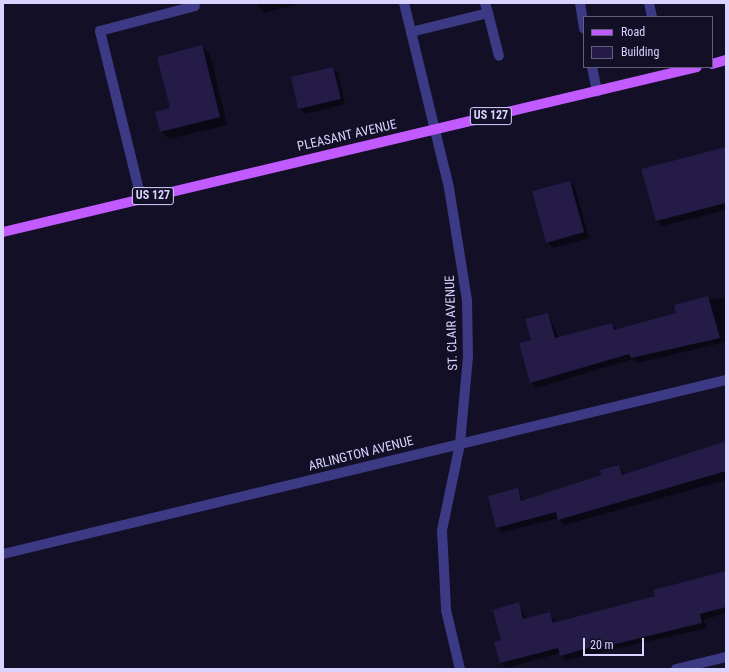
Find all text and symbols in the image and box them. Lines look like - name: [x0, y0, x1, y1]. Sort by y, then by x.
- legend: [583, 16, 713, 68]
- text: Road: [621, 25, 645, 39]
- text: Building: [621, 45, 659, 59]
- road number: US 127: [469, 106, 513, 126]
- street label: PLEASANT AVENUE: [296, 117, 398, 155]
- road number: US 127: [131, 186, 175, 206]
- street label: ST. CLAIR AVENUE: [443, 275, 461, 371]
- street label: ARLINGTON AVENUE: [307, 433, 415, 475]
- scale bar: [585, 630, 646, 656]
- text: 20 m: [590, 638, 614, 652]

